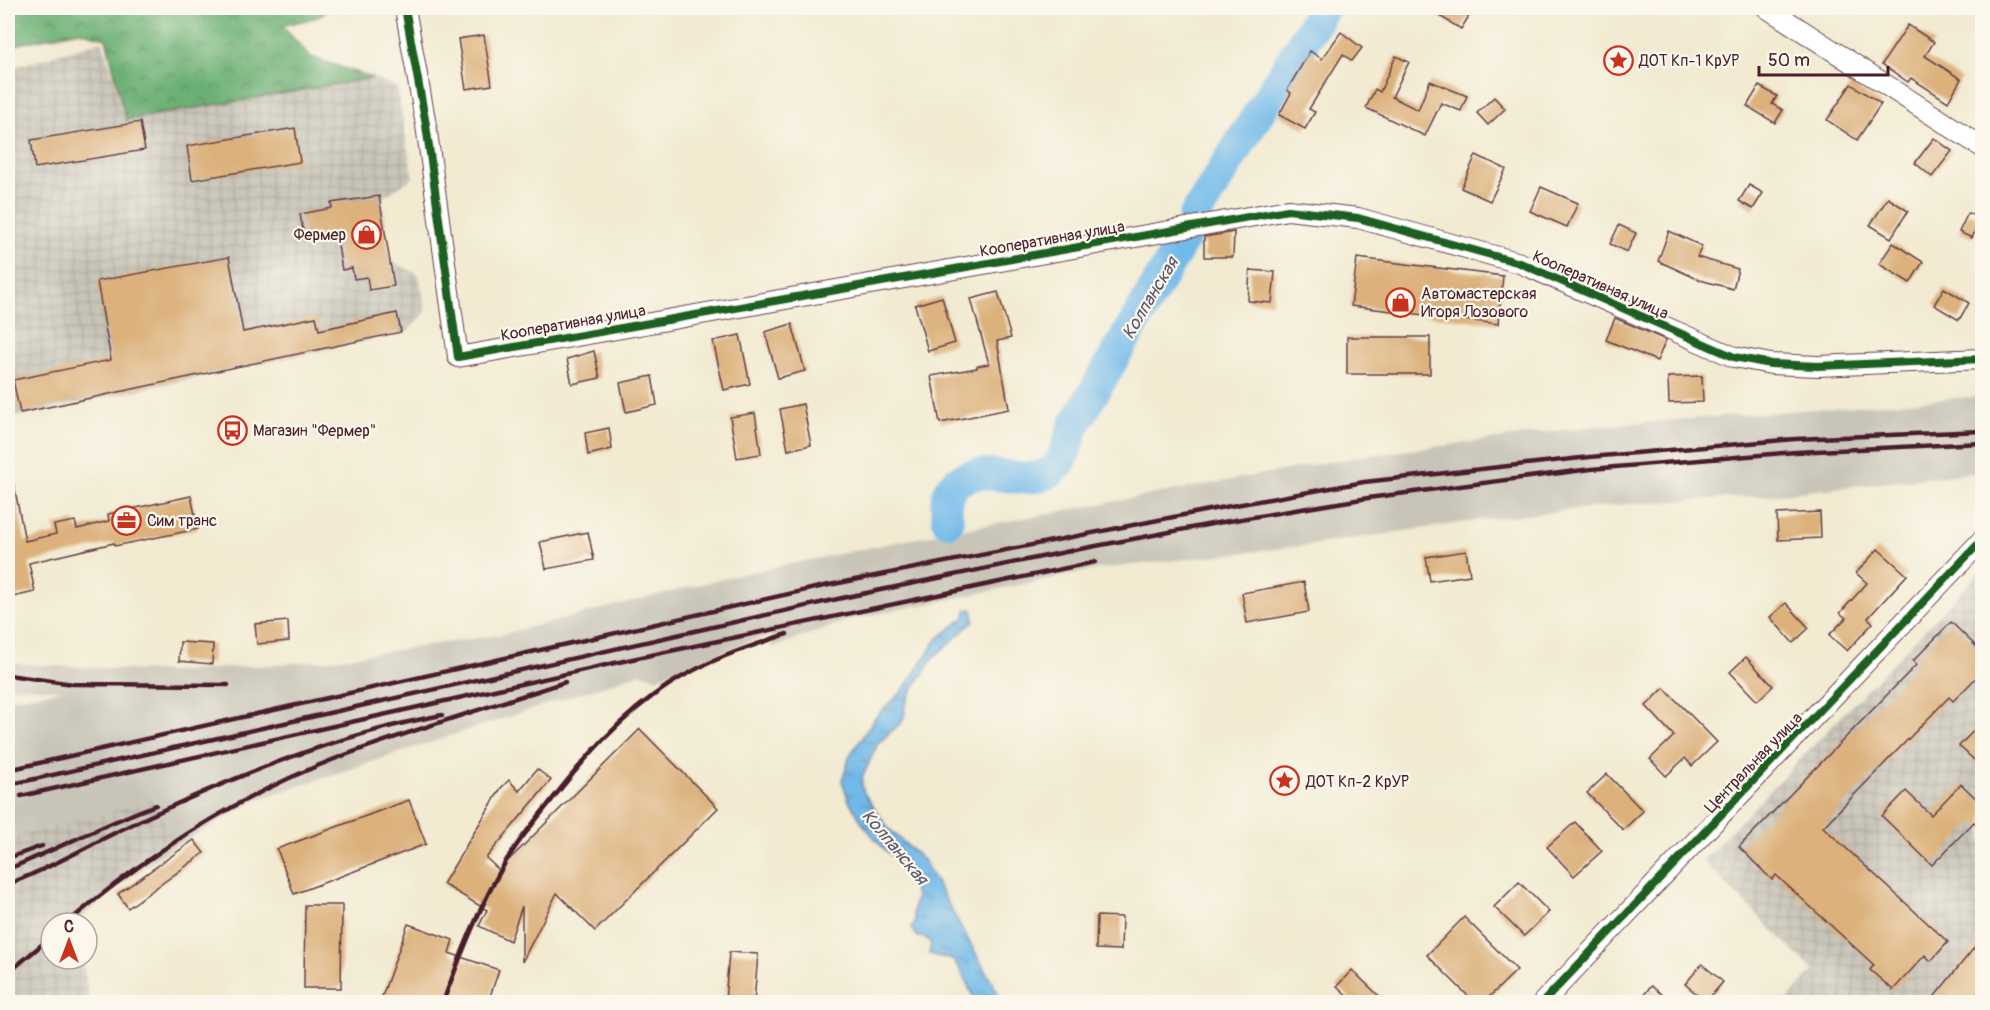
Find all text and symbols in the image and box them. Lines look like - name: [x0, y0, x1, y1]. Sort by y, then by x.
- scale bar: [1759, 39, 1888, 77]
- place icon: ДОТ Кп-1 КрУР: [1602, 44, 1634, 76]
- text: 50 m: [1768, 49, 1810, 72]
- place label: ДОТ Кп-1 КрУР: [1638, 51, 1739, 71]
- street label: Кооперативная улица: [978, 216, 1126, 262]
- shop icon: Фермер: [351, 218, 383, 250]
- place label: Фермер: [294, 225, 346, 245]
- street label: Кооперативная улица: [1530, 246, 1672, 324]
- water label: Колпанская: [1117, 252, 1185, 343]
- place label: Автомастерская Игоря Лозового: [1421, 284, 1536, 322]
- shop icon: Автомастерская Игоря Лозового: [1384, 286, 1416, 318]
- street label: Кооперативная улица: [499, 300, 647, 346]
- bus stop icon: Магазин "Фермер": [216, 414, 248, 446]
- place label: Магазин "Фермер": [253, 421, 376, 441]
- office icon: Сим транс: [110, 504, 142, 536]
- place label: Сим транс: [147, 511, 217, 531]
- street label: Центральная улица: [1701, 708, 1807, 817]
- place icon: ДОТ Кп-2 КрУР: [1269, 765, 1301, 797]
- place label: ДОТ Кп-2 КрУР: [1305, 772, 1409, 792]
- water label: Колпанская: [856, 805, 934, 891]
- north arrow: [39, 911, 99, 971]
- text: С: [64, 917, 74, 937]

